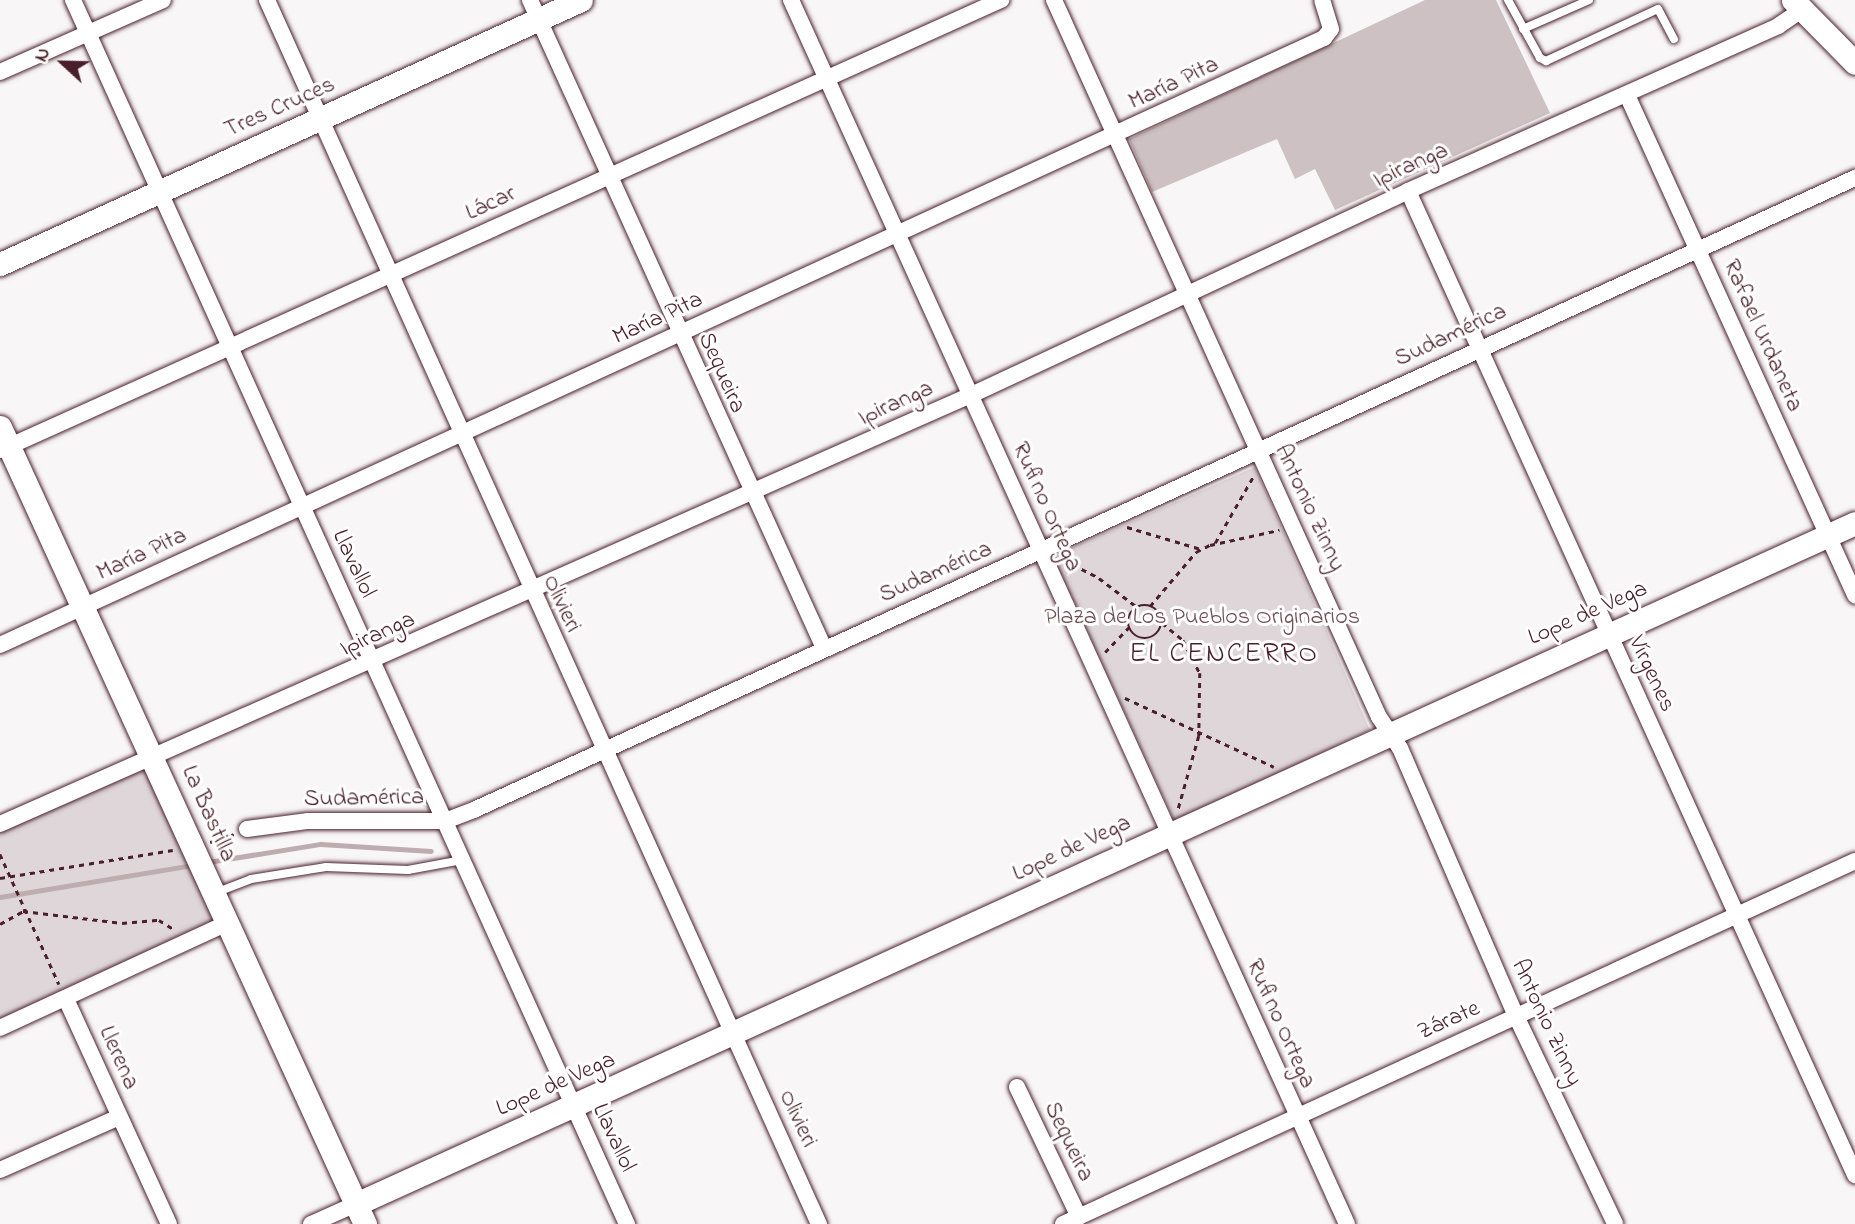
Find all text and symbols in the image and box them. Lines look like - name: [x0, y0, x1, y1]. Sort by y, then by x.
- north arrow: [28, 28, 98, 98]
- text: N: [28, 44, 58, 66]
- street label: María Pita: [1124, 51, 1224, 117]
- street label: Tres Cruces: [220, 71, 340, 145]
- street label: Ipiranga: [1369, 137, 1453, 195]
- street label: Lácar: [461, 180, 521, 228]
- street label: Rafael Urdaneta: [1716, 255, 1808, 417]
- street label: María Pita: [608, 286, 708, 352]
- street label: Sudamérica: [1390, 298, 1512, 374]
- street label: Sequeira: [691, 328, 751, 418]
- street label: Ipiranga: [854, 375, 938, 433]
- street label: Rufino Ortega: [1005, 438, 1087, 576]
- street label: Antonio Zinny: [1267, 440, 1351, 576]
- street label: María Pita: [92, 522, 192, 588]
- street label: Llavallol: [325, 525, 381, 603]
- street label: Sudamérica: [875, 535, 997, 611]
- street label: Olivieri: [535, 571, 587, 637]
- street label: Lope de Vega: [1524, 575, 1652, 653]
- park label: Plaza de Los Pueblos Originarios: [1044, 604, 1360, 632]
- street label: Ipiranga: [336, 606, 420, 664]
- street label: Vírgenes: [1621, 631, 1681, 717]
- district label: EL CENCERRO: [1131, 638, 1317, 672]
- street label: La Bastilla: [174, 761, 242, 867]
- street label: Sudamérica: [304, 784, 424, 814]
- street label: Lope de Vega: [1008, 809, 1136, 889]
- street label: Rufino Ortega: [1239, 955, 1321, 1093]
- street label: Antonio Zinny: [1504, 955, 1588, 1091]
- street label: Zárate: [1413, 995, 1485, 1047]
- street label: Llerena: [91, 1022, 145, 1094]
- street label: Lope de Vega: [492, 1046, 620, 1124]
- street label: Olivieri: [771, 1086, 823, 1152]
- street label: Sequeira: [1036, 1097, 1100, 1187]
- street label: Llavallol: [585, 1099, 641, 1177]

